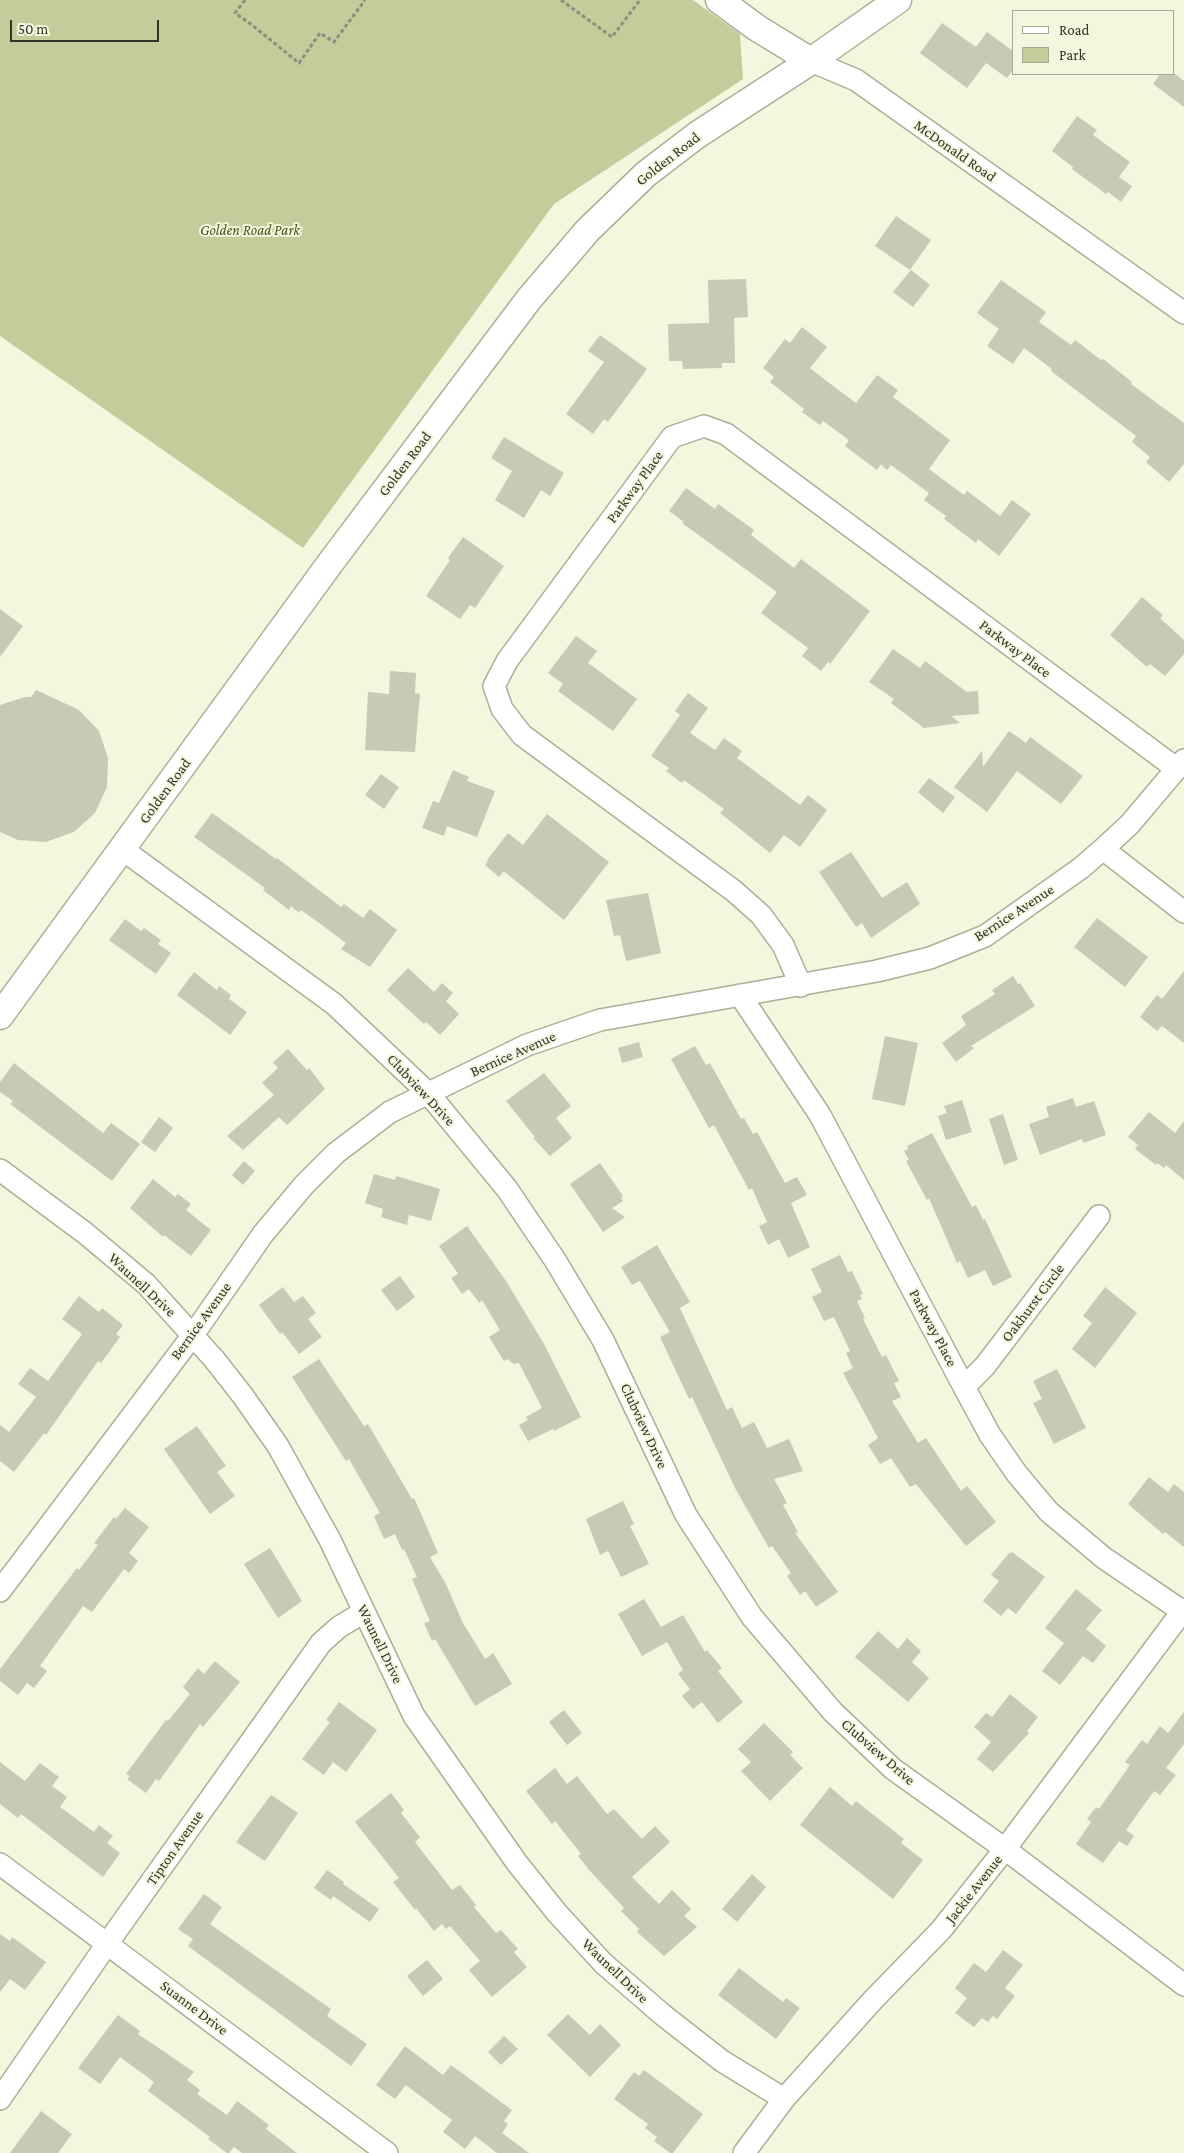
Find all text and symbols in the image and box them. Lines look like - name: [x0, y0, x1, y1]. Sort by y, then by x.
- scale bar: [12, 10, 161, 42]
- legend: [1012, 10, 1174, 75]
- text: 50 m: [18, 21, 48, 37]
- text: Road: [1059, 22, 1089, 38]
- text: Park: [1059, 47, 1086, 63]
- street label: McDonald Road: [910, 116, 1000, 186]
- street label: Golden Road: [632, 128, 704, 190]
- park label: Golden Road Park: [200, 221, 300, 239]
- street label: Golden Road: [375, 428, 435, 500]
- street label: Parkway Place: [603, 447, 667, 527]
- street label: Parkway Place: [976, 616, 1054, 682]
- street label: Golden Road: [135, 755, 195, 827]
- street label: Bernice Avenue: [971, 880, 1057, 946]
- street label: Bernice Avenue: [467, 1027, 559, 1081]
- street label: Clubview Drive: [383, 1050, 459, 1130]
- street label: Waunell Drive: [104, 1249, 180, 1321]
- street label: Oakhurst Circle: [998, 1260, 1068, 1346]
- street label: Bernice Avenue: [167, 1279, 235, 1363]
- street label: Parkway Place: [905, 1286, 961, 1370]
- street label: Clubview Drive: [616, 1380, 672, 1472]
- street label: Waunell Drive: [353, 1601, 407, 1687]
- street label: Clubview Drive: [837, 1715, 919, 1789]
- street label: Tipton Avenue: [143, 1807, 207, 1889]
- street label: Jackie Avenue: [942, 1851, 1006, 1927]
- street label: Waunell Drive: [578, 1935, 652, 2007]
- street label: Suanne Drive: [157, 1977, 231, 2039]

